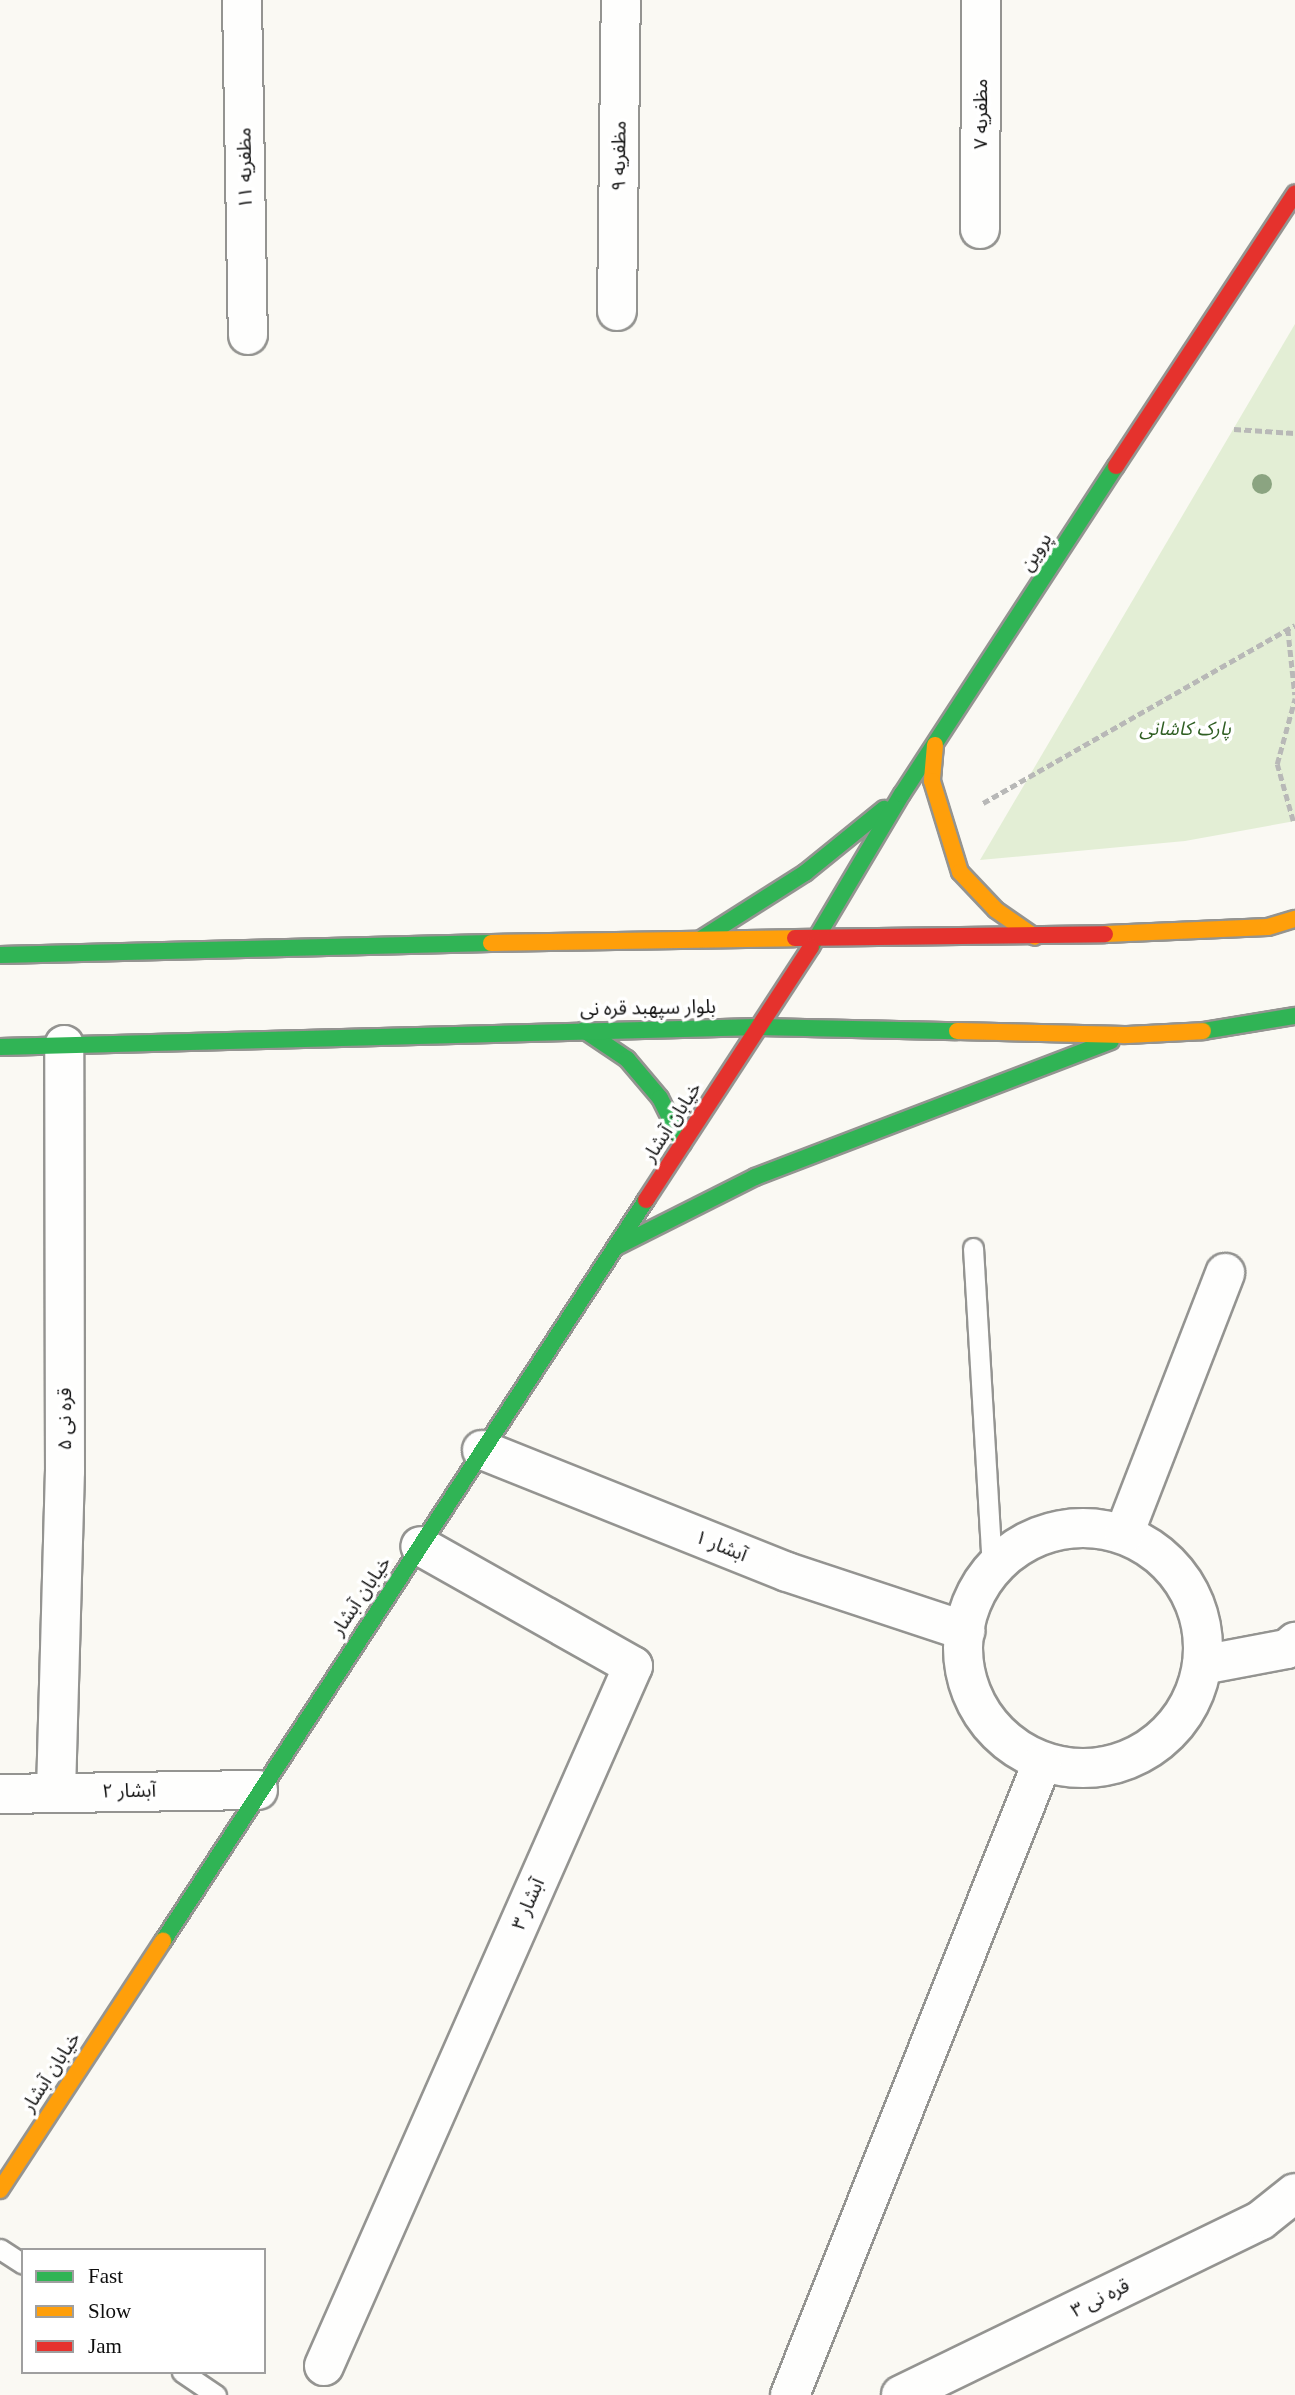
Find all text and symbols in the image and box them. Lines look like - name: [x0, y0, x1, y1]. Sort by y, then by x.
- street label: مظفریه ۷: [970, 79, 992, 149]
- street label: مظفریه ۹: [607, 121, 631, 191]
- street label: مظفریه ۱۱: [233, 127, 257, 209]
- street label: پروین: [1015, 528, 1057, 576]
- park label: پارک کاشانی: [1139, 718, 1231, 740]
- street label: بلوار سپهبد قره نی: [580, 995, 716, 1021]
- street label: خیابان آبشار: [638, 1078, 706, 1166]
- street label: قره نی ۵: [54, 1388, 76, 1450]
- street label: آبشار ۱: [692, 1525, 750, 1567]
- street label: خیابان آبشار: [326, 1552, 396, 1640]
- street label: آبشار ۲: [102, 1779, 156, 1803]
- street label: آبشار ۳: [507, 1875, 549, 1933]
- street label: خیابان آبشار: [17, 2028, 85, 2116]
- legend: [21, 2248, 266, 2374]
- text: Fast: [88, 2264, 123, 2288]
- street label: قره نی ۳: [1067, 2274, 1133, 2322]
- text: Slow: [88, 2299, 131, 2323]
- text: Jam: [88, 2334, 122, 2358]

